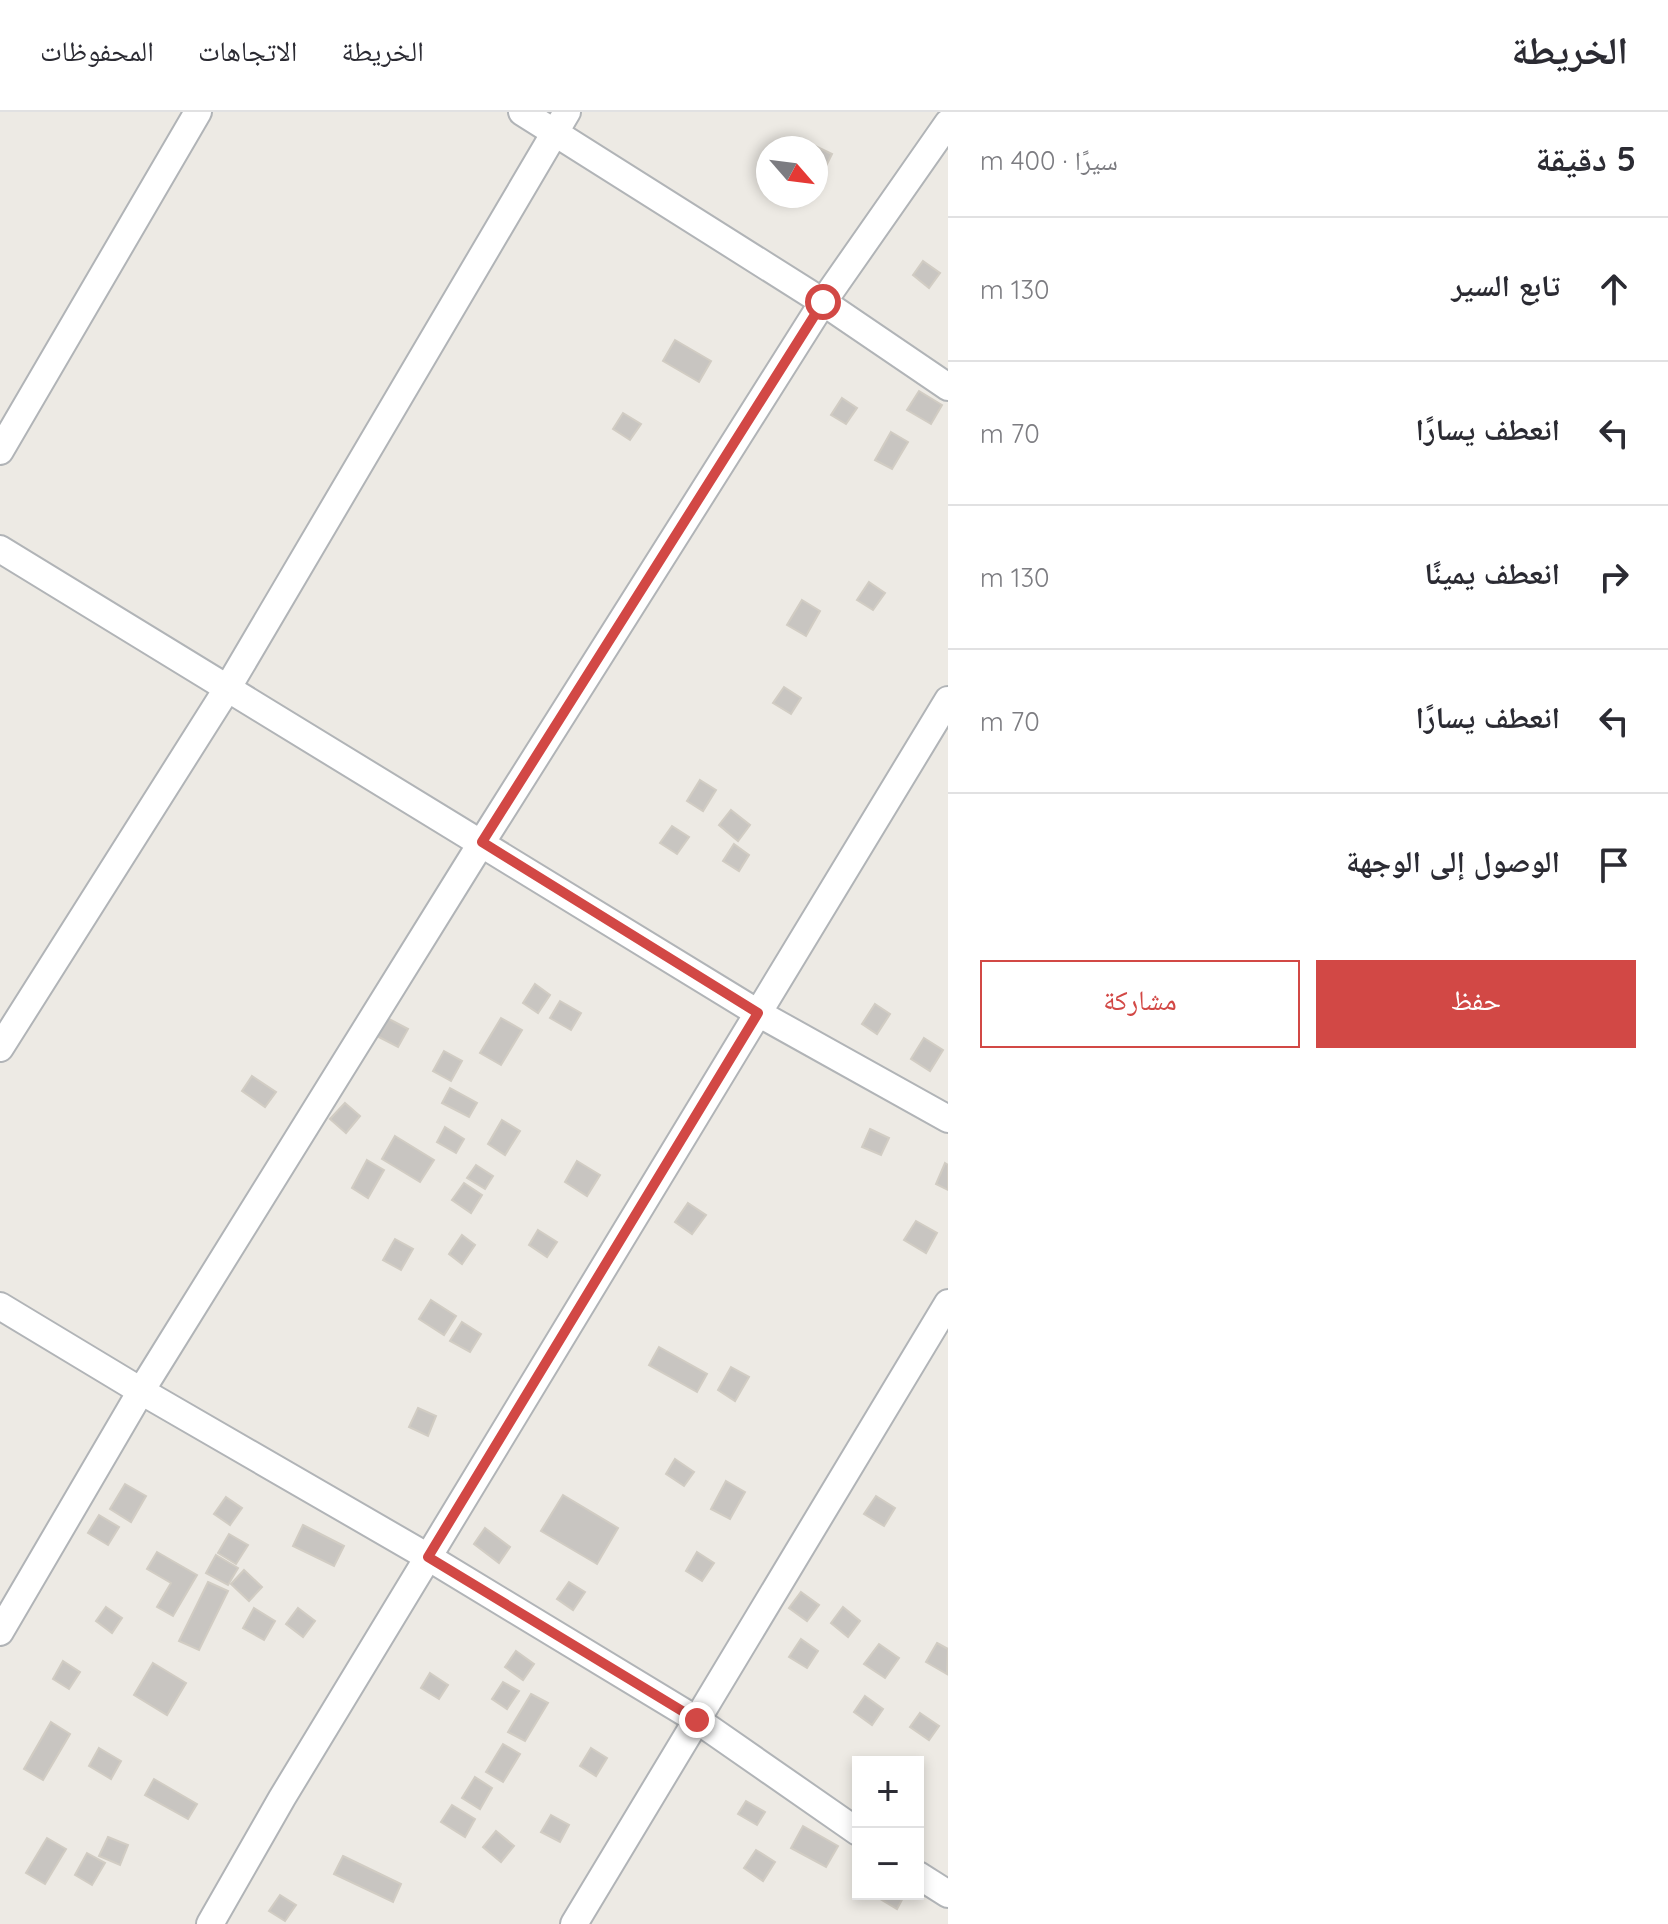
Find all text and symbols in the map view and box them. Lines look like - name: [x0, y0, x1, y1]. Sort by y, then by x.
- text: الخريطة: [1511, 26, 1628, 74]
- text: المحفوظات: [40, 33, 154, 68]
- text: الاتجاهات: [198, 33, 297, 68]
- text: الخريطة: [341, 33, 424, 68]
- north arrow: [756, 136, 828, 208]
- text: 5 دقيقة: [1535, 137, 1636, 180]
- text: سيرًا · 400 m: [980, 144, 1118, 177]
- text: تابع السير: [1452, 266, 1560, 304]
- icon: ahead: [1592, 267, 1636, 311]
- text: 130 m: [980, 273, 1050, 306]
- route start: [805, 284, 841, 320]
- text: انعطف يسارًا: [1416, 410, 1560, 448]
- icon: left: [1592, 411, 1636, 455]
- text: 70 m: [980, 417, 1040, 450]
- text: انعطف يمينًا: [1424, 554, 1560, 592]
- icon: right: [1592, 555, 1636, 599]
- text: 130 m: [980, 561, 1050, 594]
- text: انعطف يسارًا: [1416, 698, 1560, 736]
- icon: left: [1592, 699, 1636, 743]
- text: 70 m: [980, 705, 1040, 738]
- text: الوصول إلى الوجهة: [1346, 842, 1560, 880]
- icon: arrive: [1592, 843, 1636, 887]
- button: مشاركة: [980, 960, 1300, 1048]
- button: حفظ: [1316, 960, 1636, 1048]
- route end: [679, 1702, 715, 1738]
- map controls: [852, 1756, 924, 1900]
- button: +: [852, 1756, 924, 1828]
- button: −: [852, 1828, 924, 1900]

